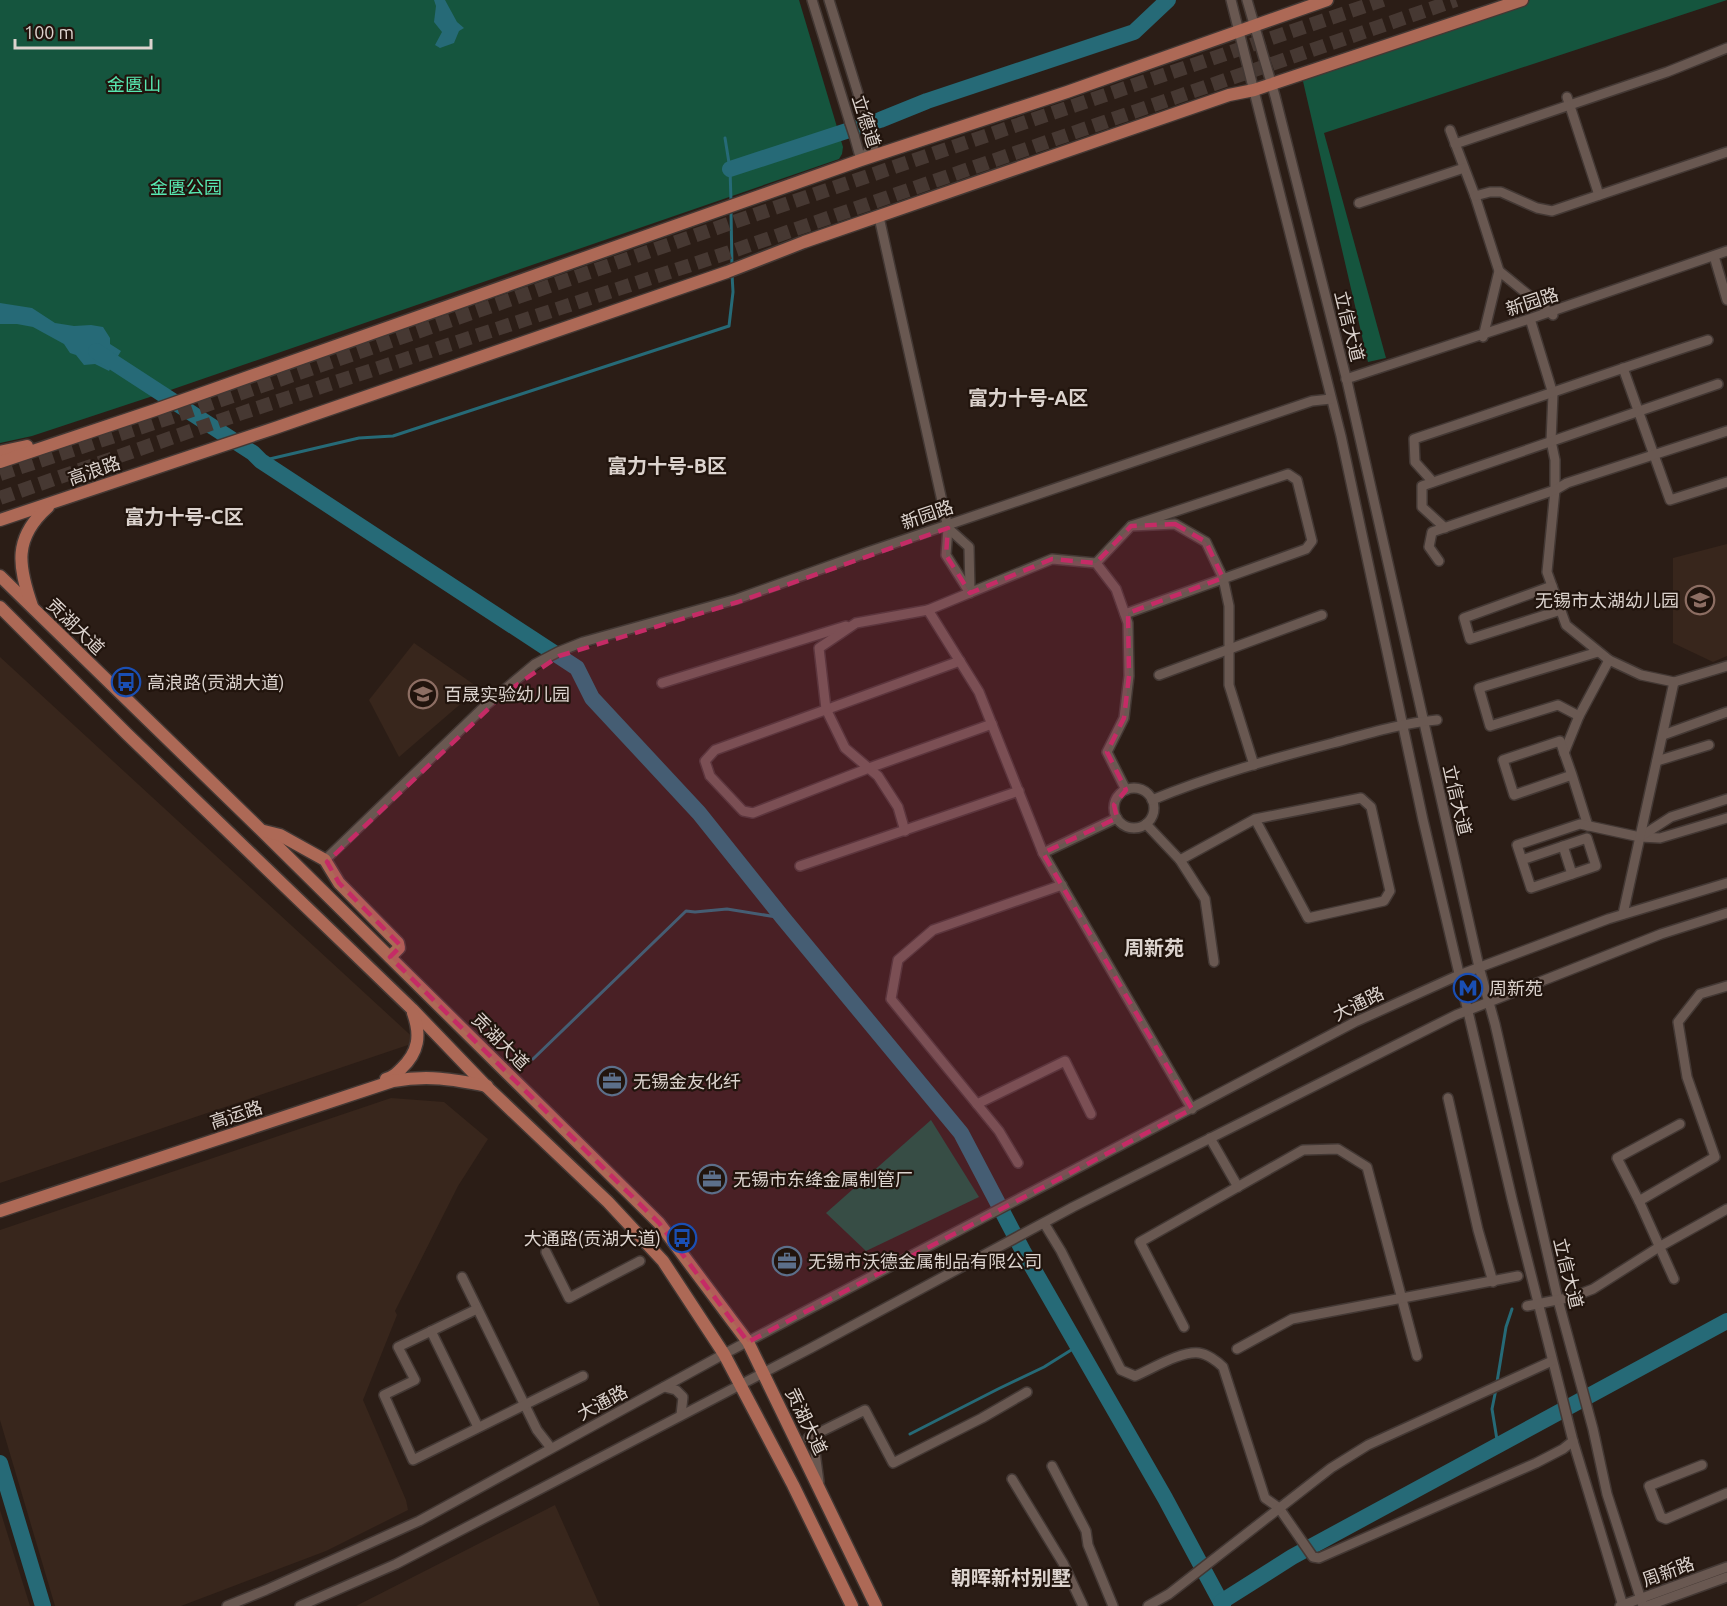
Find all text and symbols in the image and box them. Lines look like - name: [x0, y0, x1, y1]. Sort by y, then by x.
- scale bar: [15, 12, 152, 50]
- text: 100 m: [24, 22, 74, 42]
- park label: 金匮山: [107, 74, 161, 94]
- street label: 立德道: [849, 92, 885, 150]
- park label: 金匮公园: [150, 177, 222, 197]
- street label: 新园路: [1503, 283, 1561, 319]
- street label: 立信大道: [1332, 289, 1368, 363]
- district label: 富力十号-A区: [968, 386, 1088, 409]
- street label: 高浪路: [65, 452, 123, 488]
- district label: 富力十号-B区: [607, 454, 727, 477]
- street label: 新园路: [898, 496, 956, 532]
- district label: 富力十号-C区: [124, 505, 244, 528]
- school or university icon: 无锡市太湖幼儿园: [1684, 584, 1716, 616]
- place label: 无锡市太湖幼儿园: [1535, 590, 1679, 610]
- street label: 贡湖大道: [43, 594, 109, 658]
- bus stop icon: 高浪路(贡湖大道): [110, 666, 142, 698]
- place label: 高浪路(贡湖大道): [147, 672, 284, 693]
- school or university icon: 百晟实验幼儿园: [407, 678, 439, 710]
- place label: 百晟实验幼儿园: [444, 684, 570, 704]
- street label: 立信大道: [1440, 763, 1476, 837]
- district label: 周新苑: [1124, 936, 1184, 959]
- metro station icon: 周新苑: [1452, 972, 1484, 1004]
- place label: 周新苑: [1489, 978, 1543, 998]
- street label: 大通路: [1329, 982, 1387, 1024]
- street label: 贡湖大道: [468, 1008, 534, 1074]
- office icon: 无锡金友化纤: [596, 1065, 628, 1097]
- place label: 无锡金友化纤: [633, 1071, 741, 1091]
- street label: 高运路: [207, 1096, 265, 1132]
- office icon: 无锡市东绛金属制管厂: [696, 1163, 728, 1195]
- place label: 无锡市东绛金属制管厂: [733, 1169, 913, 1189]
- bus stop icon: 大通路(贡湖大道): [666, 1222, 698, 1254]
- place label: 大通路(贡湖大道): [524, 1228, 661, 1249]
- street label: 立信大道: [1551, 1236, 1587, 1310]
- office icon: 无锡市沃德金属制品有限公司: [771, 1245, 803, 1277]
- place label: 无锡市沃德金属制品有限公司: [808, 1251, 1042, 1271]
- street label: 大通路: [573, 1380, 631, 1424]
- street label: 贡湖大道: [782, 1384, 832, 1458]
- street label: 周新路: [1639, 1552, 1697, 1590]
- district label: 朝晖新村别墅: [951, 1566, 1071, 1589]

